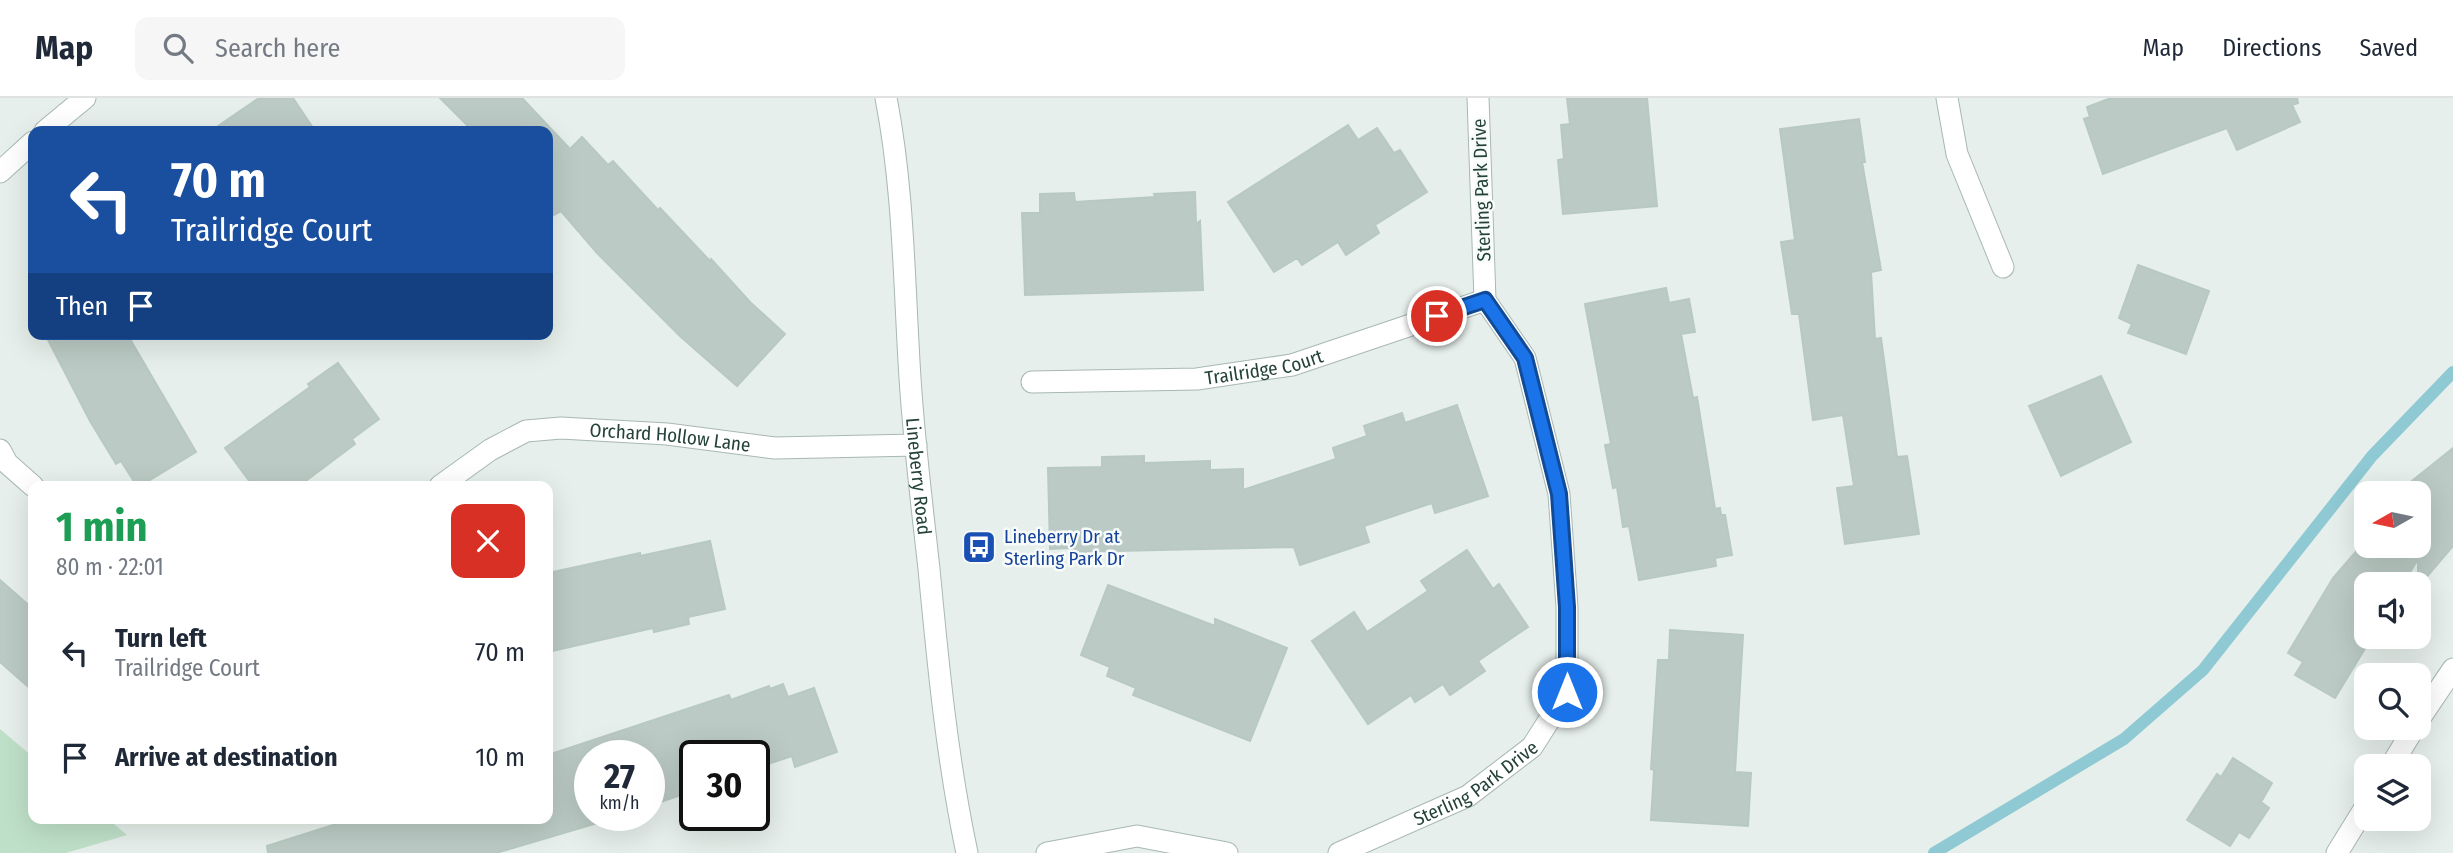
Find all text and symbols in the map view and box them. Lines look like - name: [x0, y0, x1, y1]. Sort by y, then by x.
- search box: [135, 17, 625, 80]
- text: Map: [35, 28, 93, 68]
- icon: search: [159, 29, 197, 67]
- text: Search here: [215, 33, 340, 64]
- text: Map: [2143, 34, 2184, 62]
- text: Directions: [2222, 34, 2321, 62]
- text: Saved: [2359, 34, 2418, 62]
- street label: Sterling Park Drive: [1468, 118, 1495, 262]
- text: 70 m: [171, 151, 266, 210]
- icon: left: [56, 154, 147, 245]
- text: Trailridge Court: [171, 211, 372, 249]
- pin: [1407, 286, 1467, 346]
- icon: arrive: [122, 287, 160, 325]
- text: Then: [56, 291, 108, 322]
- icon: arrive: [1418, 297, 1456, 335]
- street label: Trailridge Court: [1203, 344, 1327, 390]
- street label: Lineberry Road: [901, 417, 936, 536]
- street label: Orchard Hollow Lane: [589, 419, 752, 457]
- north arrow: [2354, 481, 2431, 558]
- map controls: [2354, 481, 2431, 831]
- text: 1 min: [56, 502, 147, 552]
- button: close: [451, 504, 525, 578]
- place label: Lineberry Dr at Sterling Park Dr: [1004, 525, 1125, 570]
- bus stop icon: Lineberry Dr at Sterling Park Dr: [960, 528, 998, 566]
- text: 80 m · 22:01: [56, 553, 164, 581]
- button: sound: [2354, 572, 2431, 649]
- text: Turn left: [115, 623, 207, 654]
- icon: left: [56, 634, 94, 672]
- text: 70 m: [475, 637, 525, 668]
- text: Trailridge Court: [115, 654, 260, 682]
- position arrow: [1530, 655, 1604, 729]
- button: search: [2354, 663, 2431, 740]
- street label: Sterling Park Drive: [1410, 736, 1542, 831]
- icon: arrive: [56, 739, 94, 777]
- speed limit sign: 30: [679, 740, 770, 831]
- text: Arrive at destination: [115, 742, 338, 773]
- text: 10 m: [475, 742, 525, 773]
- button: layers: [2354, 754, 2431, 831]
- text: 27: [604, 755, 635, 797]
- text: km/h: [599, 792, 640, 814]

